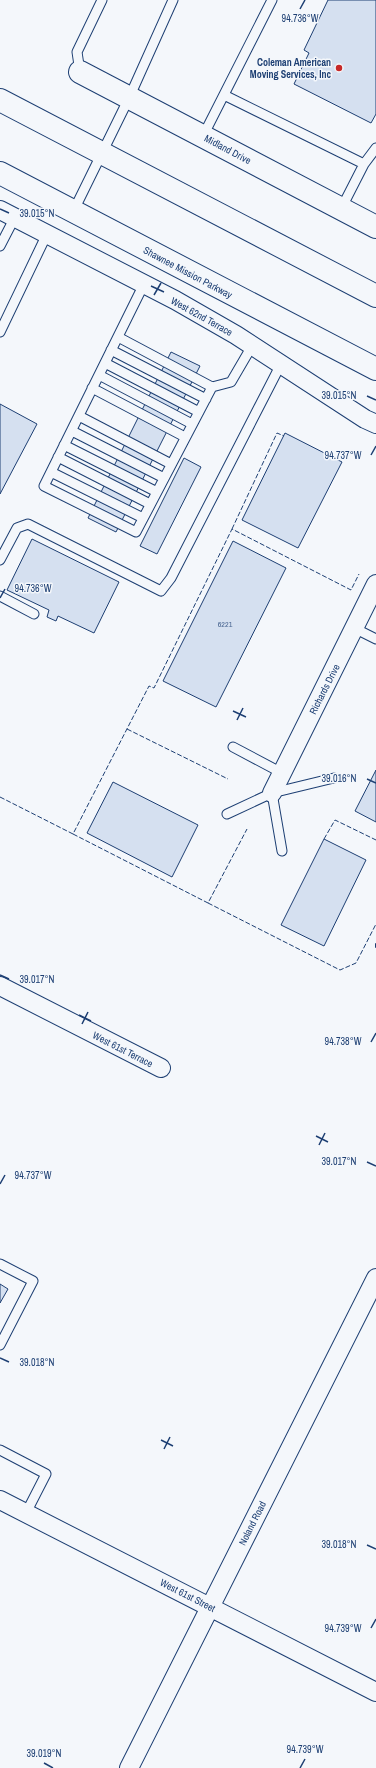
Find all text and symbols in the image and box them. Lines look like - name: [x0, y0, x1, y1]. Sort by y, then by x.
- text: 94.736°W: [282, 12, 319, 25]
- place label: Coleman American Moving Services, Inc: [250, 56, 331, 81]
- marker: Coleman American Moving Services, Inc: [334, 63, 344, 73]
- street label: Midland Drive: [202, 132, 254, 167]
- text: 39.015°N: [20, 207, 55, 220]
- street label: Shawnee Mission Parkway: [141, 243, 235, 302]
- street label: West 62nd Terrace: [169, 294, 235, 339]
- text: 39.015°N: [322, 389, 357, 402]
- text: 94.737°W: [325, 449, 362, 462]
- text: 94.736°W: [15, 582, 52, 595]
- house number: 6221: [218, 619, 233, 629]
- street label: Richards Drive: [306, 662, 343, 717]
- text: 39.016°N: [322, 772, 357, 785]
- text: 39.017°N: [20, 973, 55, 986]
- street label: West 61st Terrace: [91, 1029, 155, 1070]
- text: 94.738°W: [325, 1035, 362, 1048]
- text: 39.017°N: [322, 1155, 357, 1168]
- text: 94.737°W: [15, 1169, 52, 1182]
- text: 39.018°N: [20, 1356, 55, 1369]
- street label: Noland Road: [236, 1499, 269, 1548]
- text: 39.018°N: [322, 1538, 357, 1551]
- street label: West 61st Street: [158, 1576, 218, 1615]
- text: 94.739°W: [325, 1622, 362, 1635]
- text: 94.739°W: [287, 1743, 324, 1756]
- text: 39.019°N: [27, 1747, 62, 1760]

